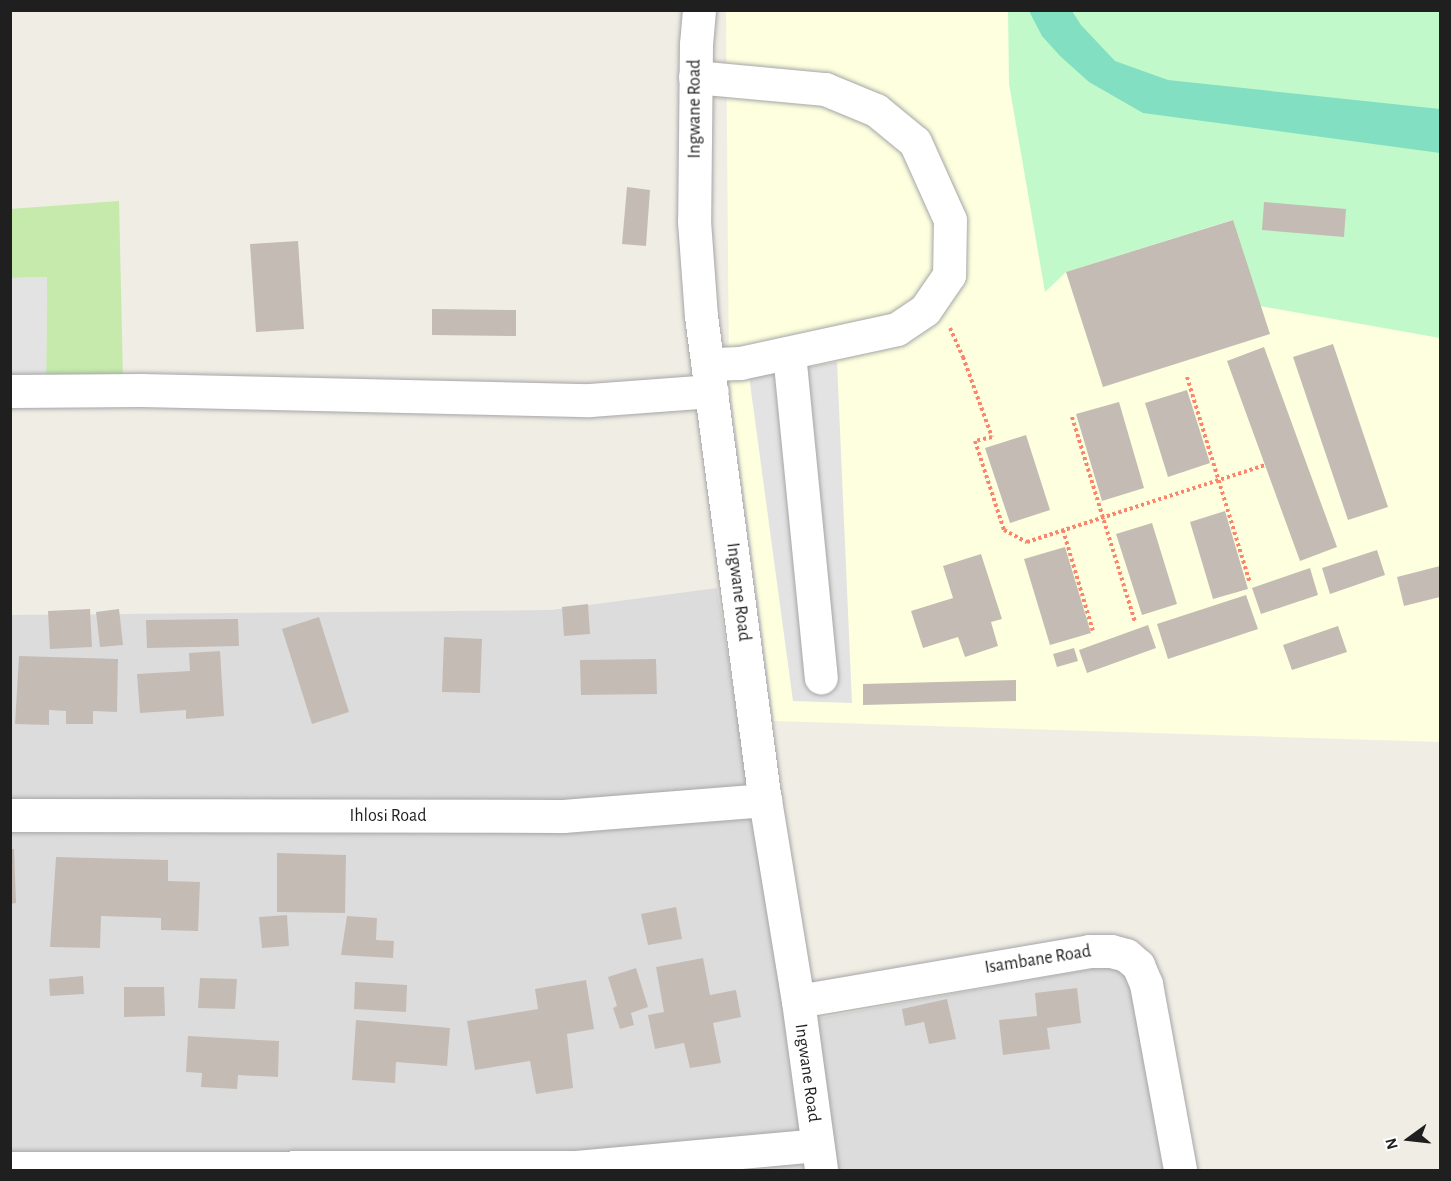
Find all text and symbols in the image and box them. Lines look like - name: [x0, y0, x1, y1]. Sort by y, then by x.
- street label: Ingwane Road: [684, 59, 706, 159]
- street label: Ingwane Road: [721, 542, 755, 642]
- street label: Ihlosi Road: [349, 805, 427, 827]
- street label: Isambane Road: [983, 941, 1093, 979]
- street label: Ingwane Road: [789, 1022, 825, 1124]
- north arrow: [1379, 1109, 1439, 1169]
- text: N: [1382, 1136, 1401, 1151]

